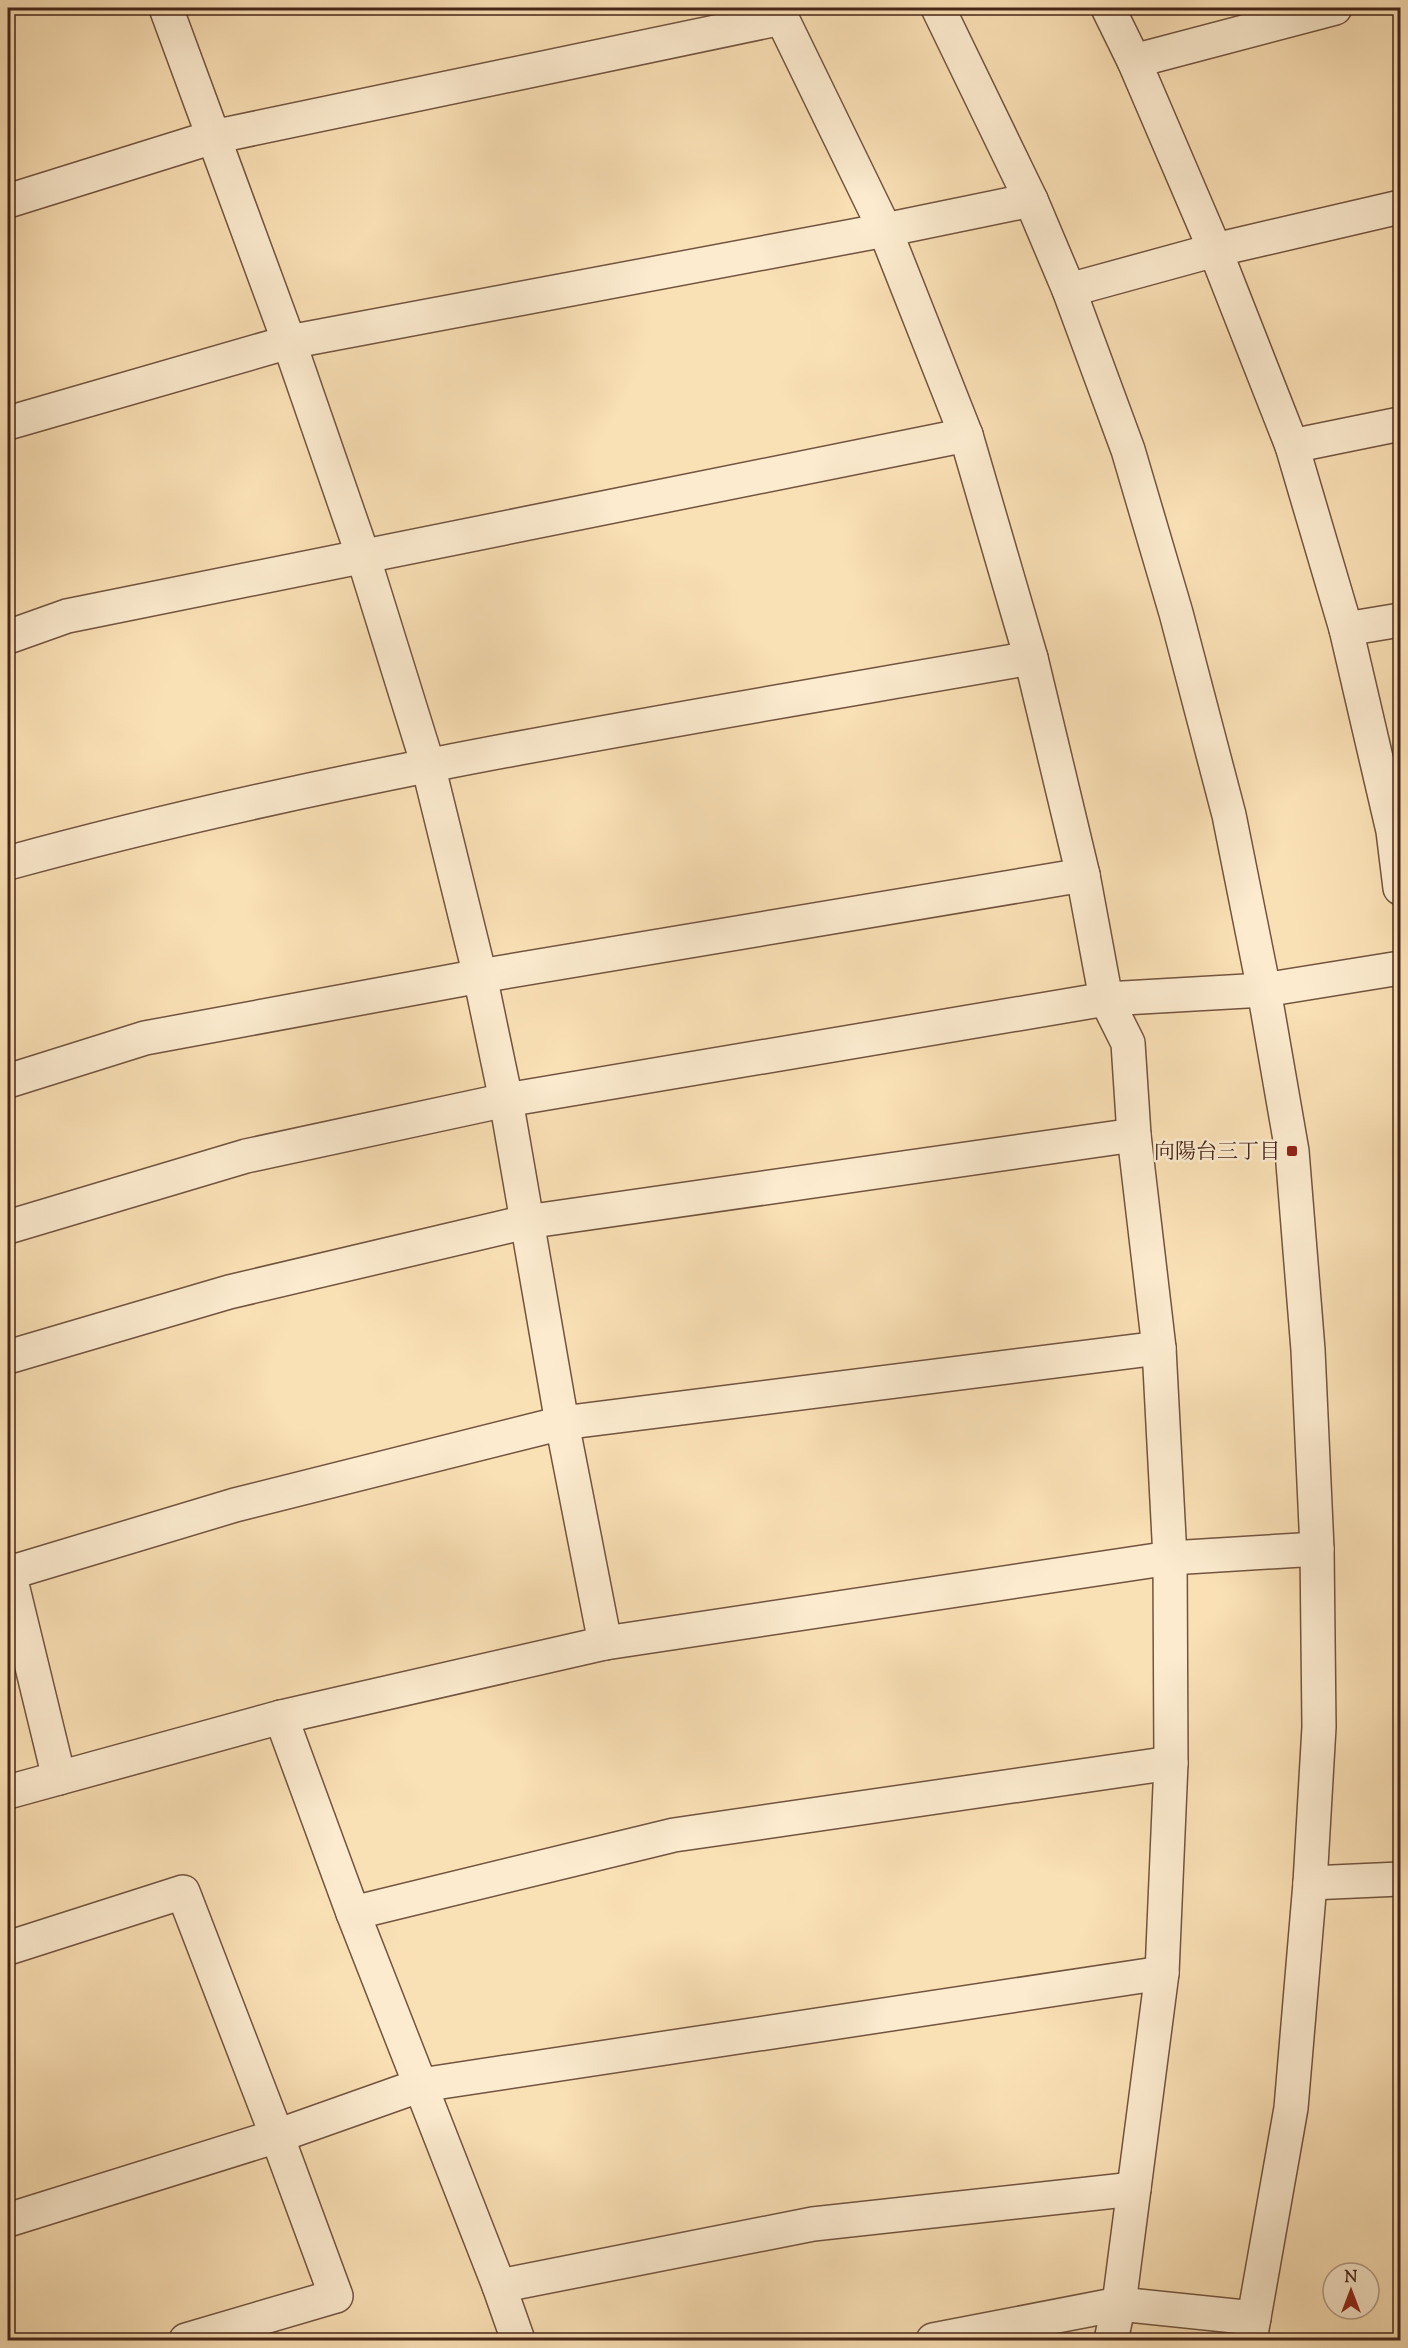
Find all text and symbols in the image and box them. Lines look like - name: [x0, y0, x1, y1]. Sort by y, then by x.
- place label: 向陽台三丁目: [1154, 1138, 1280, 1168]
- marker: 向陽台三丁目: [1285, 1144, 1299, 1158]
- north arrow: [1321, 2261, 1381, 2321]
- text: N: [1345, 2267, 1358, 2290]

